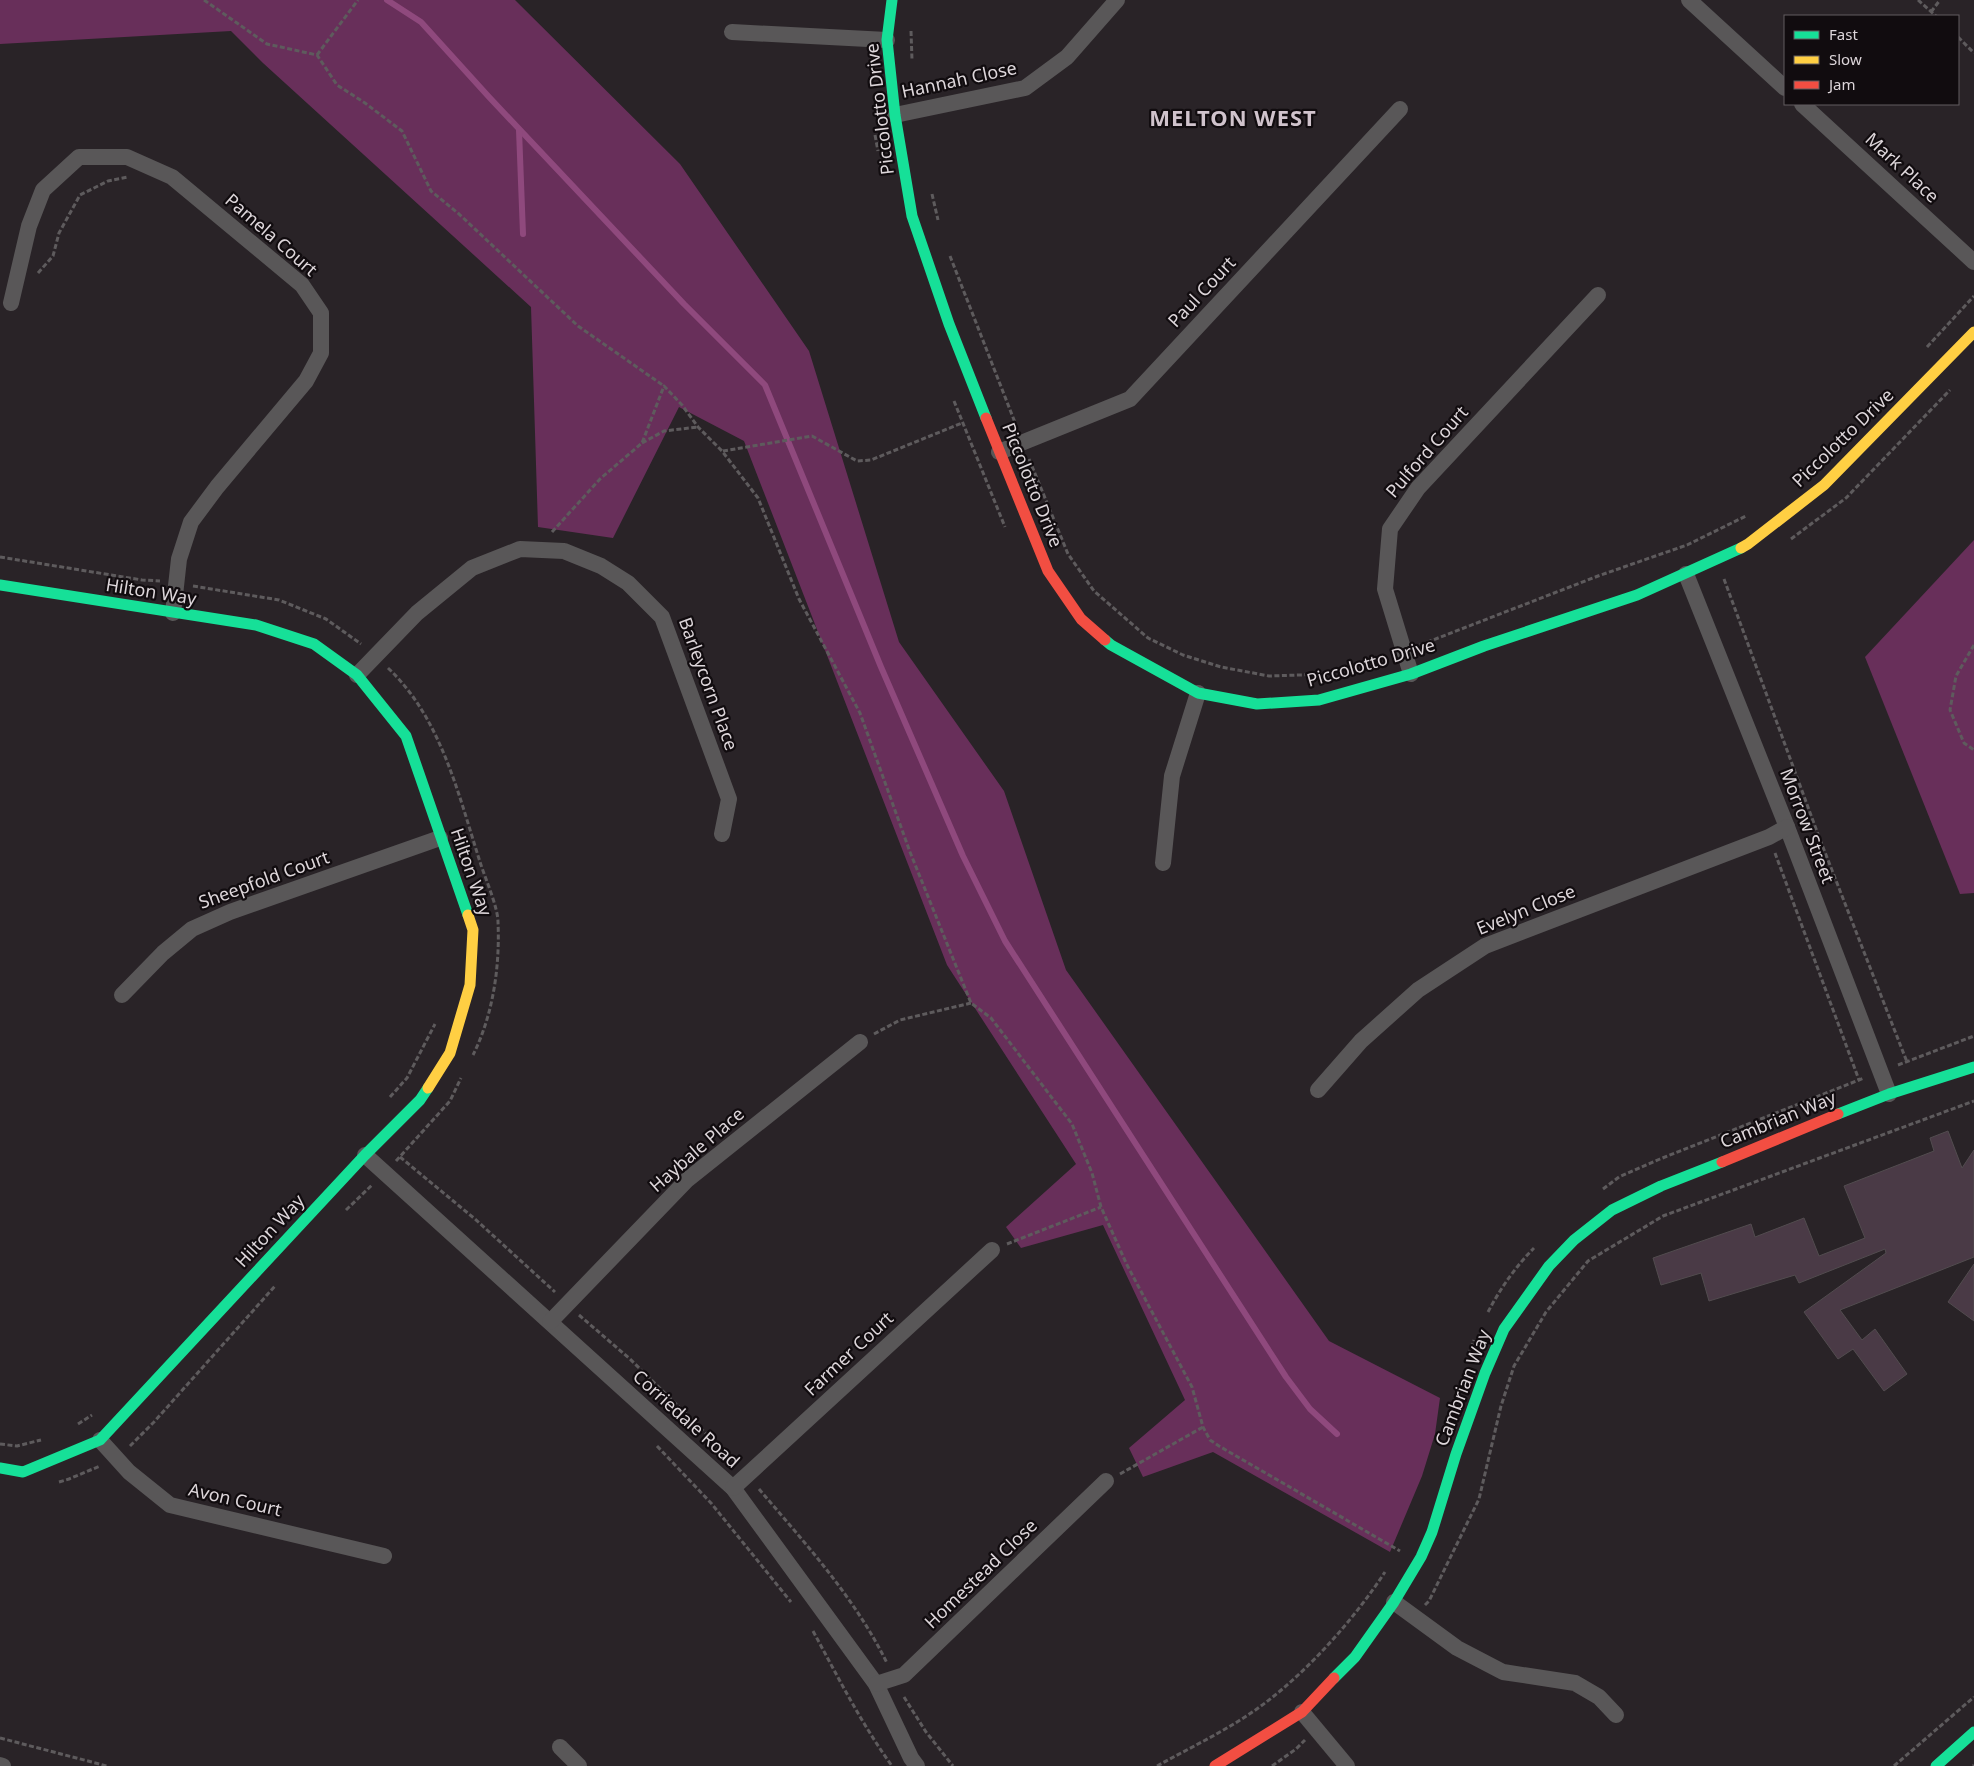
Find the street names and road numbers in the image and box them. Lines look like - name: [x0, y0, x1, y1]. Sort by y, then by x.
- street label: Piccolotto Drive: [859, 42, 899, 176]
- street label: Hannah Close: [899, 55, 1019, 103]
- street label: Mark Place: [1861, 127, 1945, 208]
- street label: Pamela Court: [220, 188, 323, 281]
- street label: Paul Court: [1162, 250, 1241, 332]
- street label: Piccolotto Drive: [1786, 383, 1898, 492]
- street label: Pulford Court: [1380, 400, 1473, 502]
- street label: Piccolotto Drive: [997, 419, 1069, 550]
- street label: Hilton Way: [104, 572, 199, 610]
- street label: Barleycorn Place: [674, 614, 744, 754]
- street label: Piccolotto Drive: [1304, 632, 1438, 692]
- street label: Morrow Street: [1775, 765, 1841, 887]
- street label: Hilton Way: [446, 825, 498, 920]
- street label: Sheepfold Court: [195, 844, 333, 914]
- street label: Evelyn Close: [1473, 878, 1579, 940]
- street label: Cambrian Way: [1716, 1085, 1840, 1153]
- street label: Haybale Place: [644, 1102, 749, 1197]
- street label: Hilton Way: [229, 1188, 310, 1272]
- street label: Farmer Court: [799, 1306, 898, 1401]
- street label: Cambrian Way: [1429, 1325, 1496, 1449]
- street label: Corriedale Road: [628, 1364, 745, 1473]
- street label: Avon Court: [186, 1477, 285, 1521]
- street label: Homestead Close: [919, 1513, 1042, 1633]

